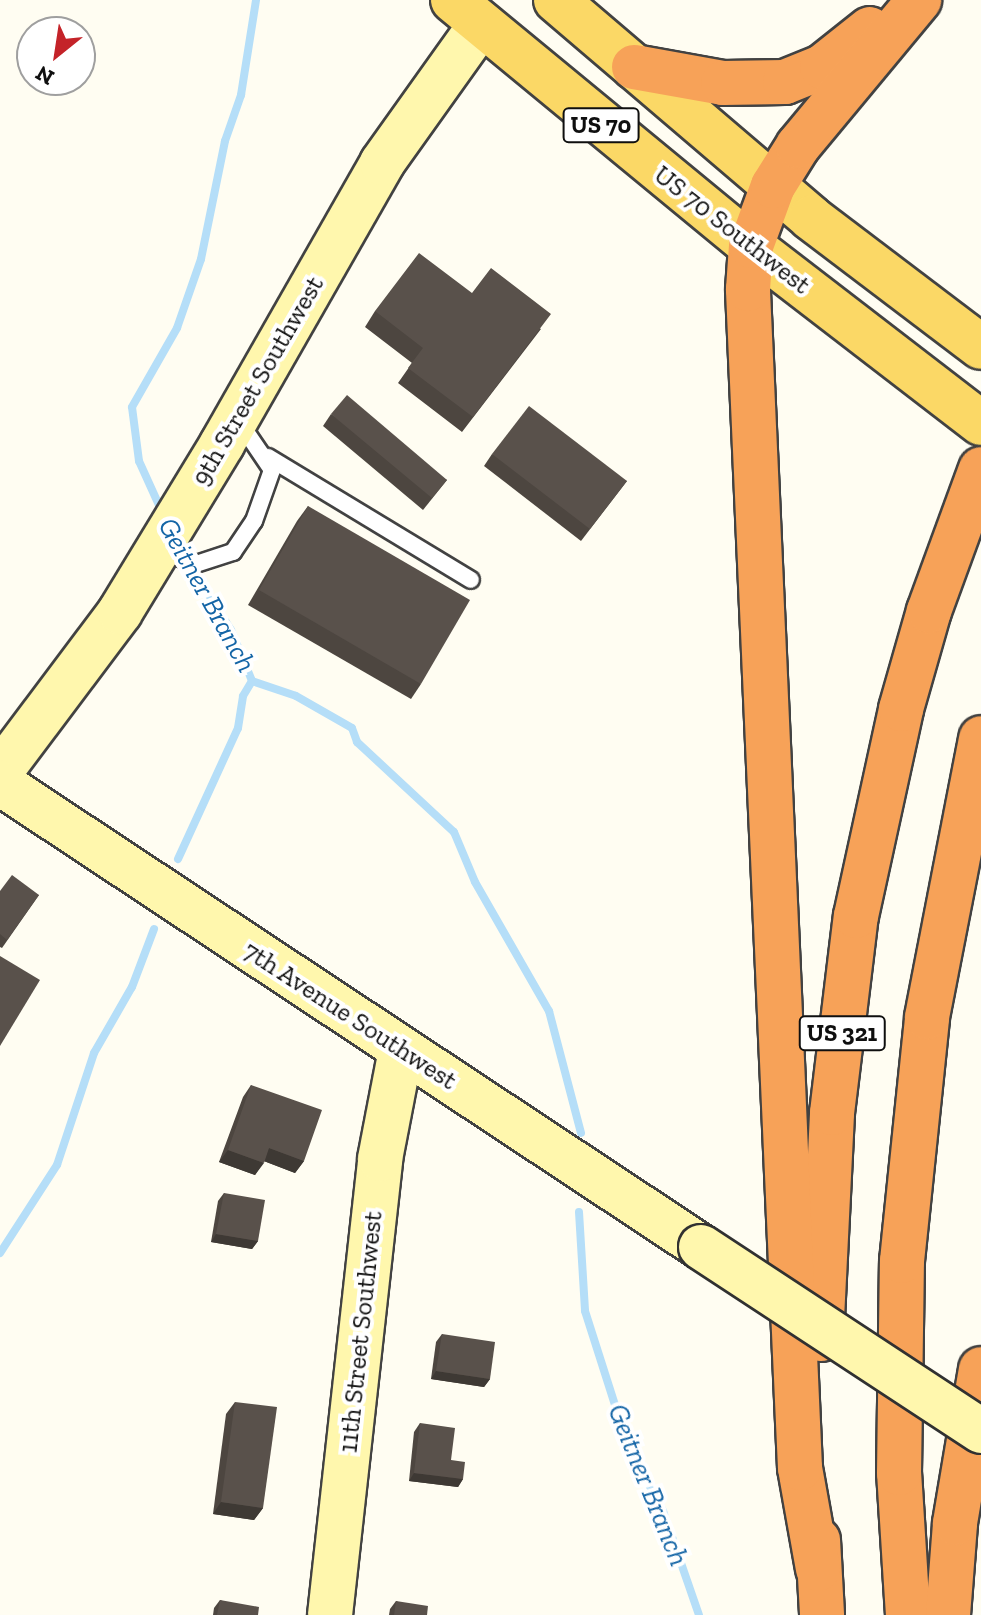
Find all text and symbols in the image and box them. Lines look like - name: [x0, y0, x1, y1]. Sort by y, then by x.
- north arrow: [16, 16, 96, 96]
- text: N: [31, 60, 59, 91]
- road number: US 70: [561, 105, 641, 145]
- street label: US 70 Southwest: [648, 159, 816, 301]
- street label: 9th Street Southwest: [185, 271, 331, 491]
- water label: Geitner Branch: [151, 512, 263, 678]
- street label: 7th Avenue Southwest: [237, 935, 463, 1097]
- road number: US 321: [798, 1013, 886, 1053]
- street label: 11th Street Southwest: [333, 1210, 389, 1454]
- water label: Geitner Branch: [600, 1399, 696, 1571]

